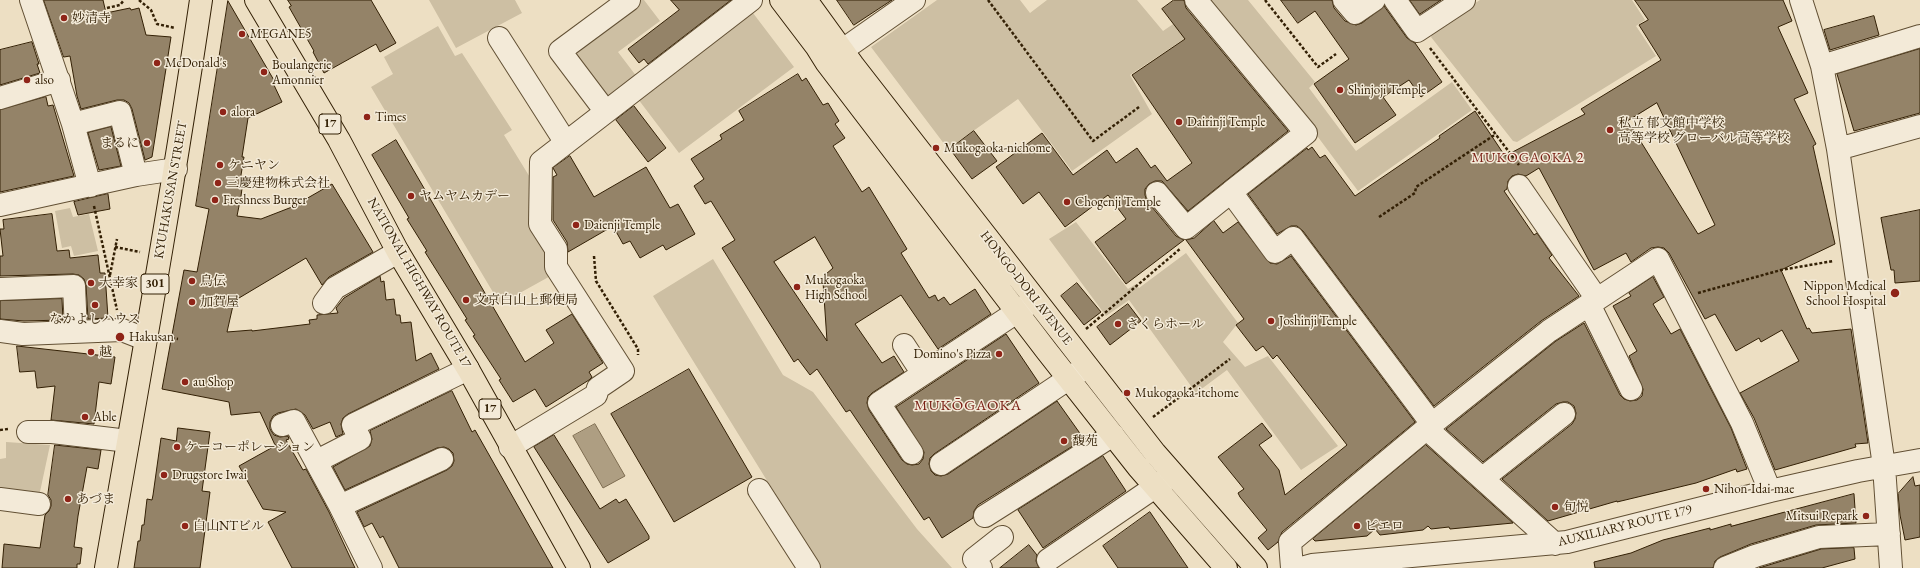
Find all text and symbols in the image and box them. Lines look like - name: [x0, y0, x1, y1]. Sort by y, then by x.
- place label: 妙清寺: [72, 10, 111, 26]
- marker: 妙清寺: [59, 13, 69, 23]
- place label: MEGANE5: [250, 26, 311, 42]
- marker: MEGANE5: [237, 29, 247, 39]
- place label: McDonald's: [165, 55, 227, 71]
- place label: Boulangerie Amonnier: [272, 57, 331, 88]
- marker: McDonald's: [152, 58, 162, 68]
- marker: Boulangerie Amonnier: [259, 67, 269, 77]
- place label: also: [35, 72, 54, 88]
- marker: also: [22, 75, 32, 85]
- place label: Shinjoji Temple: [1348, 82, 1426, 98]
- marker: Shinjoji Temple: [1335, 85, 1345, 95]
- place label: alora: [231, 104, 255, 120]
- marker: alora: [218, 107, 228, 117]
- place label: Times: [375, 109, 406, 125]
- marker: Times: [362, 112, 372, 122]
- road number: 17: [319, 114, 341, 134]
- place label: Dairinji Temple: [1187, 114, 1266, 130]
- place label: 私立 郁文館中学校 高等学校 グローバル高等学校: [1618, 115, 1790, 146]
- marker: Dairinji Temple: [1174, 117, 1184, 127]
- street label: KYUHAKUSAN STREET: [151, 120, 191, 260]
- marker: 私立 郁文館中学校 高等学校 グローバル高等学校: [1605, 125, 1615, 135]
- place label: まるに: [100, 135, 139, 151]
- marker: まるに: [142, 138, 152, 148]
- place label: Mukogaoka-nichome: [944, 140, 1051, 156]
- marker: Mukogaoka-nichome: [931, 143, 941, 153]
- district label: MUKOGAOKA 2: [1471, 150, 1585, 166]
- place label: ケニヤン: [228, 157, 280, 173]
- marker: ケニヤン: [215, 160, 225, 170]
- place label: 三慶建物株式会社: [226, 175, 330, 191]
- marker: 三慶建物株式会社: [213, 178, 223, 188]
- place label: ヤムヤムカデー: [419, 188, 510, 204]
- marker: ヤムヤムカデー: [406, 191, 416, 201]
- place label: Freshness Burger: [223, 192, 307, 208]
- place label: Chogenji Temple: [1075, 194, 1161, 210]
- marker: Freshness Burger: [210, 195, 220, 205]
- street label: NATIONAL HIGHWAY ROUTE 17: [364, 195, 474, 371]
- marker: Chogenji Temple: [1062, 197, 1072, 207]
- place label: Daienji Temple: [584, 217, 660, 233]
- marker: Daienji Temple: [571, 220, 581, 230]
- street label: HONGO-DORI AVENUE: [977, 228, 1075, 348]
- place label: Mukogaoka High School: [805, 272, 867, 303]
- place label: 鳥伝: [200, 273, 226, 289]
- road number: 301: [141, 274, 169, 294]
- place label: 大幸家: [99, 275, 138, 291]
- marker: 鳥伝: [187, 276, 197, 286]
- marker: 大幸家: [86, 278, 96, 288]
- place label: Nippon Medical School Hospital: [1804, 278, 1886, 309]
- marker: Mukogaoka High School: [792, 282, 802, 292]
- marker: Nippon Medical School Hospital: [1889, 287, 1901, 299]
- place label: 文京白山上郵便局: [474, 292, 578, 308]
- place label: 加賀屋: [200, 294, 239, 310]
- marker: 文京白山上郵便局: [461, 295, 471, 305]
- marker: 加賀屋: [187, 297, 197, 307]
- marker: なかよしハウス: [90, 300, 100, 310]
- place label: なかよしハウス: [50, 311, 140, 327]
- place label: Joshinji Temple: [1279, 313, 1357, 329]
- place label: さくらホール: [1126, 316, 1204, 332]
- marker: Joshinji Temple: [1266, 316, 1276, 326]
- marker: さくらホール: [1113, 319, 1123, 329]
- place label: Hakusan: [129, 329, 174, 345]
- marker: Hakusan: [114, 331, 126, 343]
- place label: 越: [99, 344, 112, 360]
- place label: Domino's Pizza: [913, 346, 991, 362]
- marker: 越: [86, 347, 96, 357]
- marker: Domino's Pizza: [994, 349, 1004, 359]
- place label: au Shop: [193, 374, 234, 390]
- marker: au Shop: [180, 377, 190, 387]
- place label: Mukogaoka-itchome: [1135, 385, 1239, 401]
- marker: Mukogaoka-itchome: [1122, 388, 1132, 398]
- district label: MUKŌGAOKA: [914, 397, 1022, 415]
- road number: 17: [479, 399, 501, 419]
- place label: Able: [93, 409, 117, 425]
- marker: Able: [80, 412, 90, 422]
- place label: 馥苑: [1072, 433, 1098, 449]
- marker: 馥苑: [1059, 436, 1069, 446]
- place label: ケーコーポレーション: [185, 439, 315, 455]
- marker: ケーコーポレーション: [172, 442, 182, 452]
- place label: Drugstore Iwai: [172, 467, 247, 483]
- marker: Drugstore Iwai: [159, 470, 169, 480]
- place label: Nihon-Idai-mae: [1714, 481, 1794, 497]
- marker: Nihon-Idai-mae: [1701, 484, 1711, 494]
- place label: あづま: [76, 491, 115, 507]
- marker: あづま: [63, 494, 73, 504]
- place label: 旬悦: [1563, 499, 1589, 515]
- marker: 旬悦: [1550, 502, 1560, 512]
- street label: AUXILIARY ROUTE 179: [1556, 502, 1694, 550]
- place label: Mitsui Repark: [1786, 508, 1858, 524]
- marker: Mitsui Repark: [1861, 511, 1871, 521]
- place label: 白山NTビル: [193, 518, 264, 534]
- place label: ピエロ: [1365, 518, 1404, 534]
- marker: 白山NTビル: [180, 521, 190, 531]
- marker: ピエロ: [1352, 521, 1362, 531]

